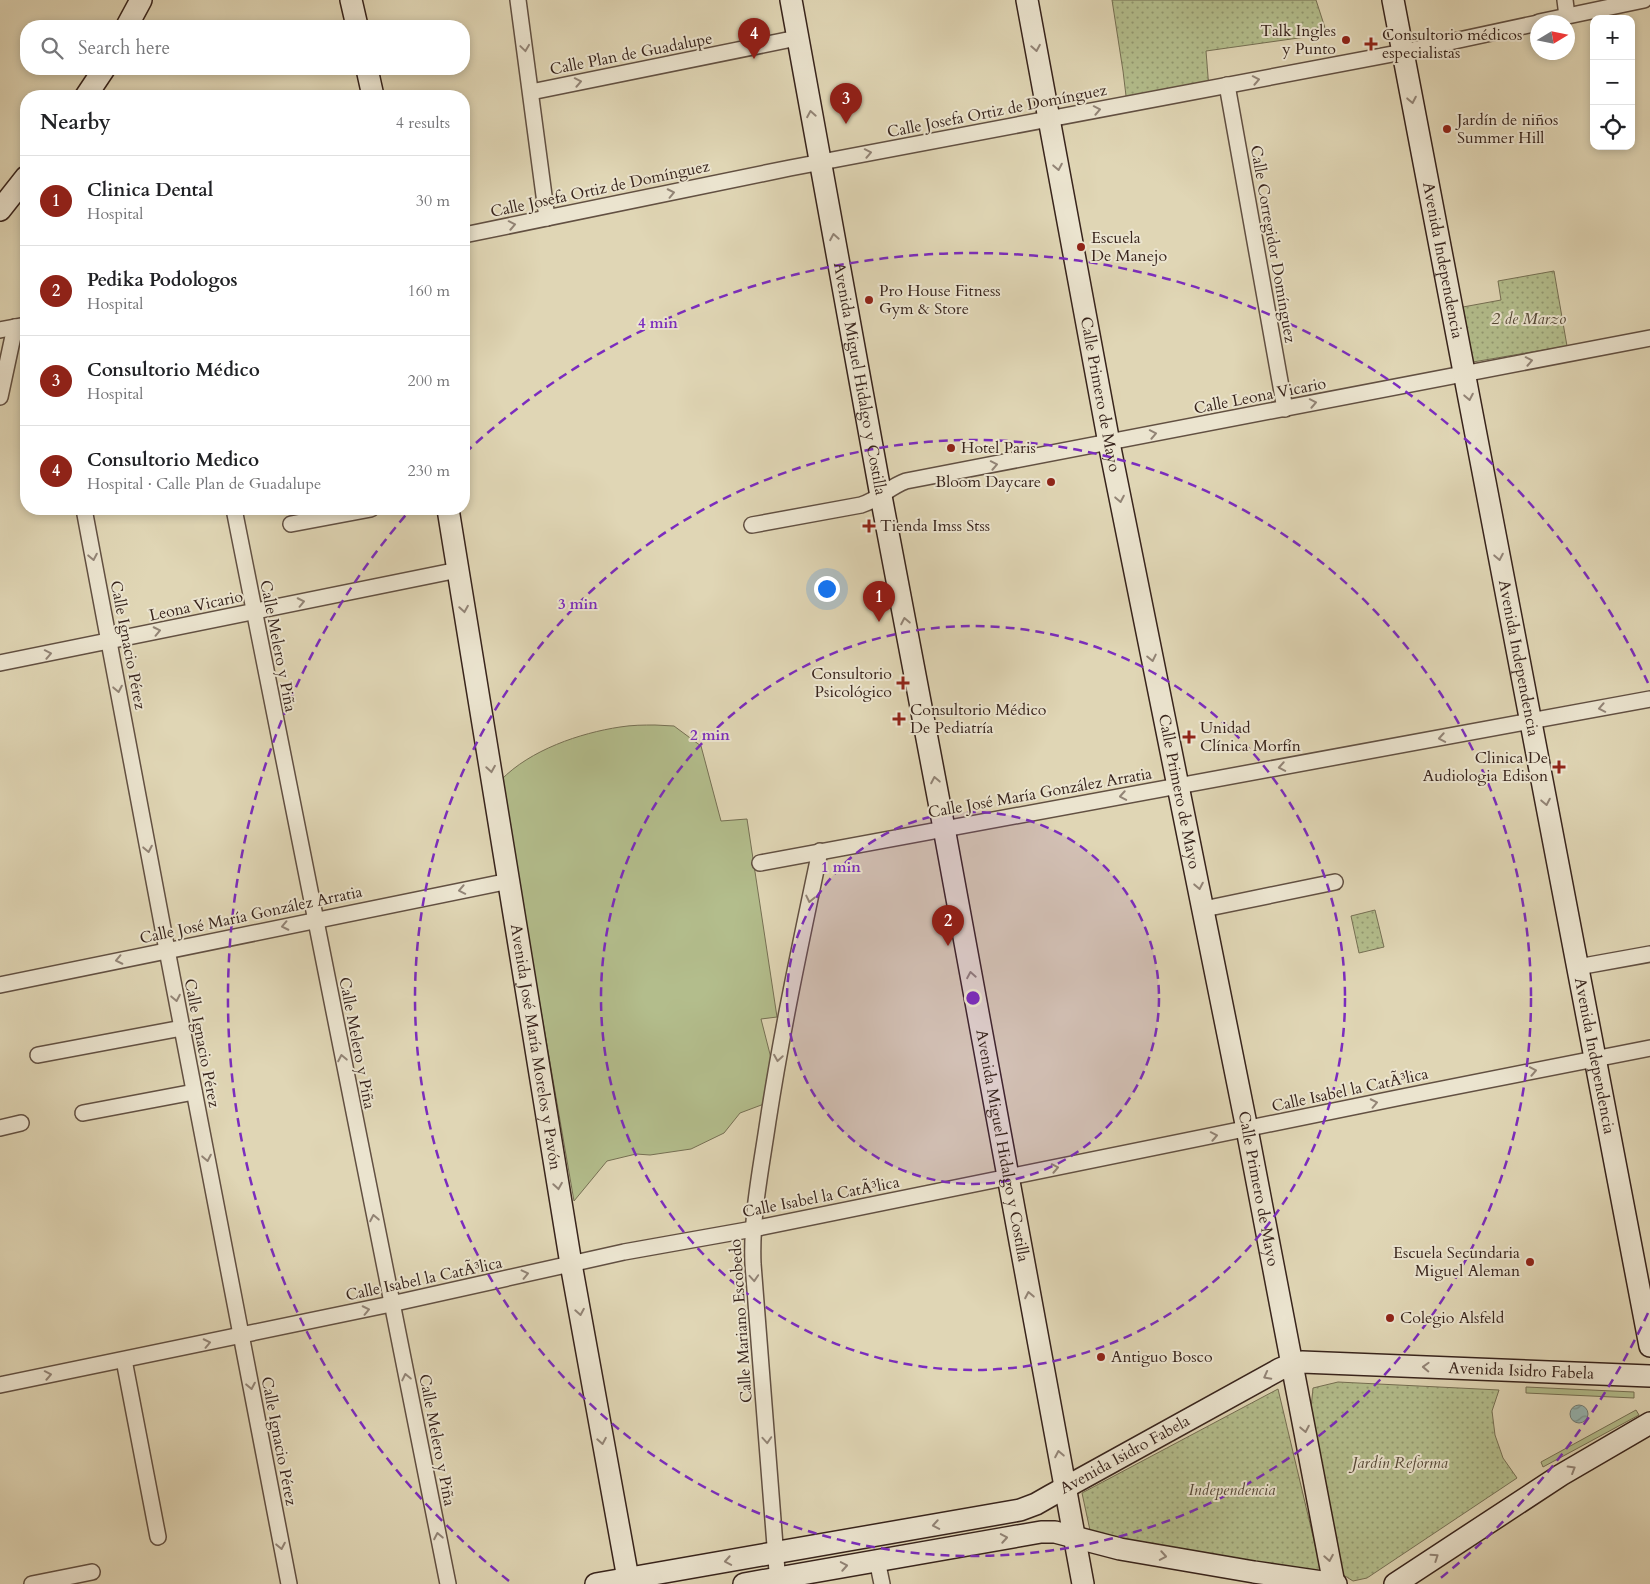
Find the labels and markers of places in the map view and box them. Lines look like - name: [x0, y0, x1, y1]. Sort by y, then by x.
- pin: 4: [738, 18, 770, 59]
- place label: Talk Ingles y Punto: [1260, 20, 1336, 60]
- place label: Consultorio médicos especialistas: [1382, 24, 1522, 64]
- marker: Talk Ingles y Punto: [1340, 34, 1352, 46]
- marker: Consultorio médicos especialistas: [1364, 37, 1378, 51]
- pin: 3: [830, 83, 862, 124]
- place label: Jardín de niños Summer Hill: [1455, 109, 1558, 149]
- marker: Jardín de niños Summer Hill: [1441, 123, 1453, 135]
- place label: Escuela De Manejo: [1091, 227, 1167, 267]
- marker: Escuela De Manejo: [1075, 241, 1087, 253]
- place label: Pro House Fitness Gym & Store: [879, 280, 1001, 320]
- marker: Pro House Fitness Gym & Store: [863, 294, 875, 306]
- place label: Hotel Paris: [961, 437, 1036, 459]
- marker: Hotel Paris: [945, 442, 957, 454]
- place label: Bloom Daycare: [935, 471, 1041, 493]
- marker: Bloom Daycare: [1045, 476, 1057, 488]
- place label: Tienda Imss Stss: [880, 515, 990, 537]
- marker: Tienda Imss Stss: [862, 519, 876, 533]
- pin: 1: [863, 581, 895, 622]
- place label: Consultorio Psicológico: [811, 663, 892, 703]
- marker: Consultorio Psicológico: [896, 676, 910, 690]
- place label: Consultorio Médico De Pediatría: [910, 699, 1047, 739]
- marker: Consultorio Médico De Pediatría: [892, 712, 906, 726]
- place label: Unidad Clínica Morfín: [1200, 717, 1301, 757]
- marker: Unidad Clínica Morfín: [1182, 730, 1196, 744]
- place label: Clinica De Audiologia Edison: [1423, 747, 1548, 787]
- marker: Clinica De Audiologia Edison: [1552, 760, 1566, 774]
- pin: 2: [932, 905, 964, 946]
- centre of rings: [964, 989, 982, 1007]
- place label: Escuela Secundaria Miguel Aleman: [1393, 1242, 1520, 1282]
- marker: Escuela Secundaria Miguel Aleman: [1524, 1256, 1536, 1268]
- place label: Colegio Alsfeld: [1400, 1307, 1505, 1329]
- marker: Colegio Alsfeld: [1384, 1312, 1396, 1324]
- place label: Antiguo Bosco: [1111, 1346, 1213, 1368]
- marker: Antiguo Bosco: [1095, 1351, 1107, 1363]

